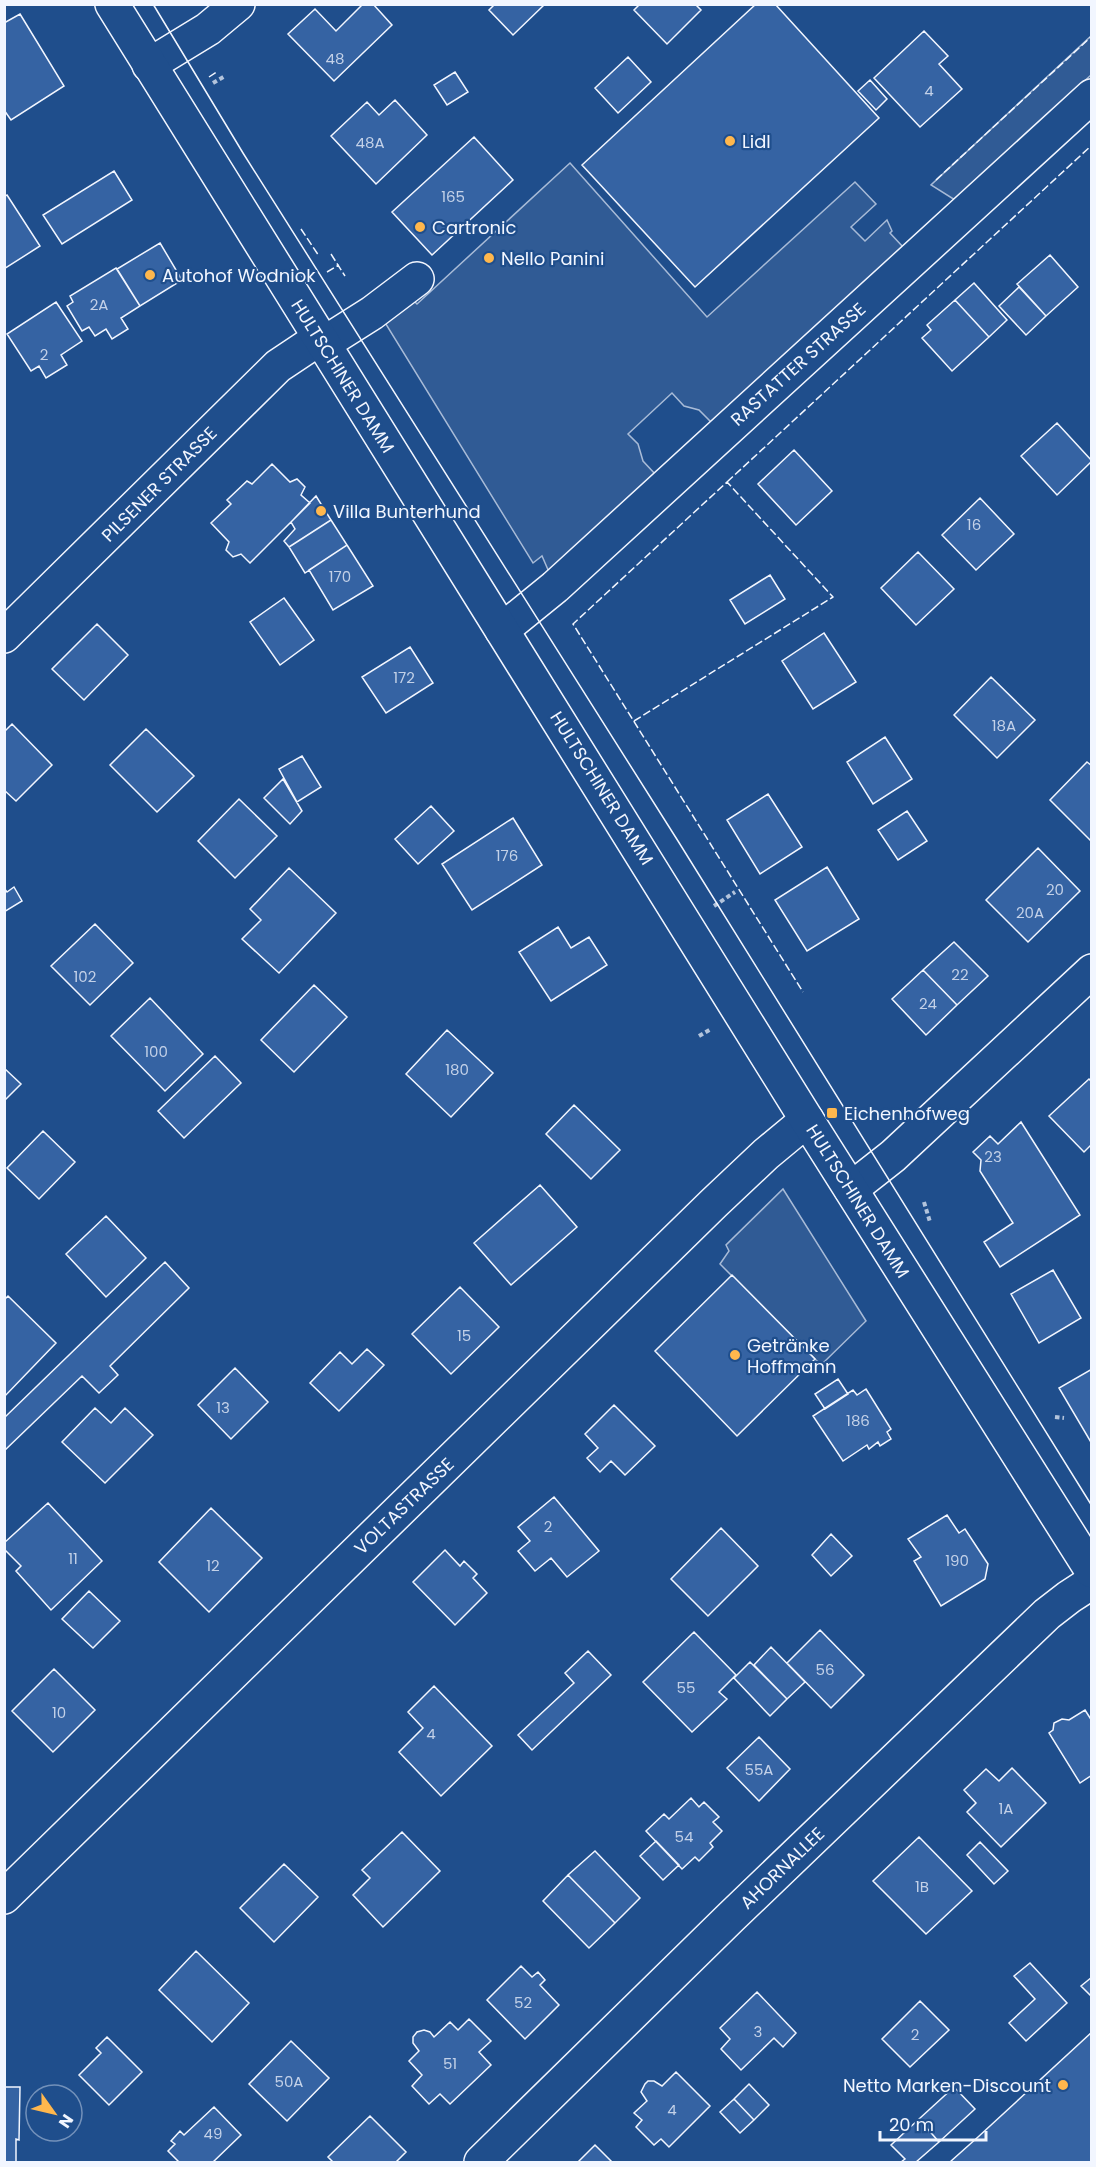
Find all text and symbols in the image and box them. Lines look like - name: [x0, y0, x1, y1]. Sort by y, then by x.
- house number: 48: [326, 48, 344, 69]
- house number: 4: [924, 80, 934, 101]
- place label: Lidl: [742, 129, 771, 154]
- house number: 48A: [355, 132, 385, 153]
- marker: Lidl: [723, 134, 737, 148]
- house number: 165: [441, 186, 465, 207]
- place label: Cartronic: [432, 215, 517, 240]
- marker: Cartronic: [413, 220, 427, 234]
- place label: Nello Panini: [501, 246, 604, 271]
- marker: Nello Panini: [482, 251, 496, 265]
- place label: Autohof Wodniok: [162, 263, 316, 288]
- marker: Autohof Wodniok: [143, 268, 157, 282]
- house number: 2A: [90, 294, 108, 315]
- street label: HULTSCHINER DAMM: [286, 294, 400, 458]
- street label: RASTATTER STRASSE: [725, 297, 871, 431]
- house number: 2: [40, 344, 48, 365]
- street label: PILSENER STRASSE: [96, 421, 222, 547]
- place label: Villa Bunterhund: [333, 499, 481, 524]
- marker: Villa Bunterhund: [314, 504, 328, 518]
- house number: 16: [967, 514, 981, 535]
- house number: 170: [329, 566, 351, 587]
- house number: 172: [393, 667, 415, 688]
- street label: HULTSCHINER DAMM: [545, 706, 659, 870]
- house number: 18A: [992, 715, 1016, 736]
- house number: 176: [496, 845, 518, 866]
- house number: 20: [1046, 879, 1064, 900]
- house number: 20A: [1016, 902, 1044, 923]
- house number: 22: [951, 964, 969, 985]
- house number: 102: [74, 966, 96, 987]
- house number: 24: [919, 993, 937, 1014]
- house number: 100: [144, 1041, 168, 1062]
- house number: 180: [445, 1059, 469, 1080]
- place label: Eichenhofweg: [844, 1101, 970, 1126]
- marker: Eichenhofweg: [825, 1106, 839, 1120]
- street label: HULTSCHINER DAMM: [801, 1119, 915, 1283]
- house number: 23: [984, 1146, 1002, 1167]
- house number: 15: [457, 1325, 471, 1346]
- place label: Getränke Hoffmann: [747, 1333, 837, 1379]
- marker: Getränke Hoffmann: [728, 1348, 742, 1362]
- house number: 13: [216, 1397, 230, 1418]
- house number: 186: [846, 1410, 870, 1431]
- street label: VOLTASTRASSE: [349, 1452, 459, 1560]
- house number: 2: [544, 1516, 552, 1537]
- house number: 11: [68, 1548, 78, 1569]
- house number: 190: [945, 1550, 969, 1571]
- house number: 12: [206, 1555, 220, 1576]
- house number: 56: [816, 1659, 834, 1680]
- house number: 55: [677, 1677, 695, 1698]
- house number: 10: [52, 1702, 66, 1723]
- house number: 4: [426, 1723, 436, 1744]
- house number: 55A: [745, 1759, 773, 1780]
- house number: 1A: [999, 1798, 1013, 1819]
- street label: AHORNALLEE: [734, 1821, 830, 1915]
- house number: 54: [675, 1826, 693, 1847]
- house number: 1B: [915, 1876, 929, 1897]
- house number: 52: [514, 1992, 532, 2013]
- house number: 3: [754, 2021, 762, 2042]
- house number: 2: [911, 2024, 919, 2045]
- house number: 51: [443, 2053, 457, 2074]
- house number: 50A: [275, 2071, 303, 2092]
- place label: Netto Marken-Discount: [843, 2073, 1051, 2098]
- marker: Netto Marken-Discount: [1056, 2078, 1070, 2092]
- north arrow: [24, 2083, 84, 2143]
- house number: 4: [667, 2099, 677, 2120]
- scale bar: [880, 2104, 986, 2142]
- text: N: [53, 2110, 79, 2133]
- text: 20 m: [889, 2112, 934, 2137]
- house number: 49: [204, 2123, 222, 2144]

